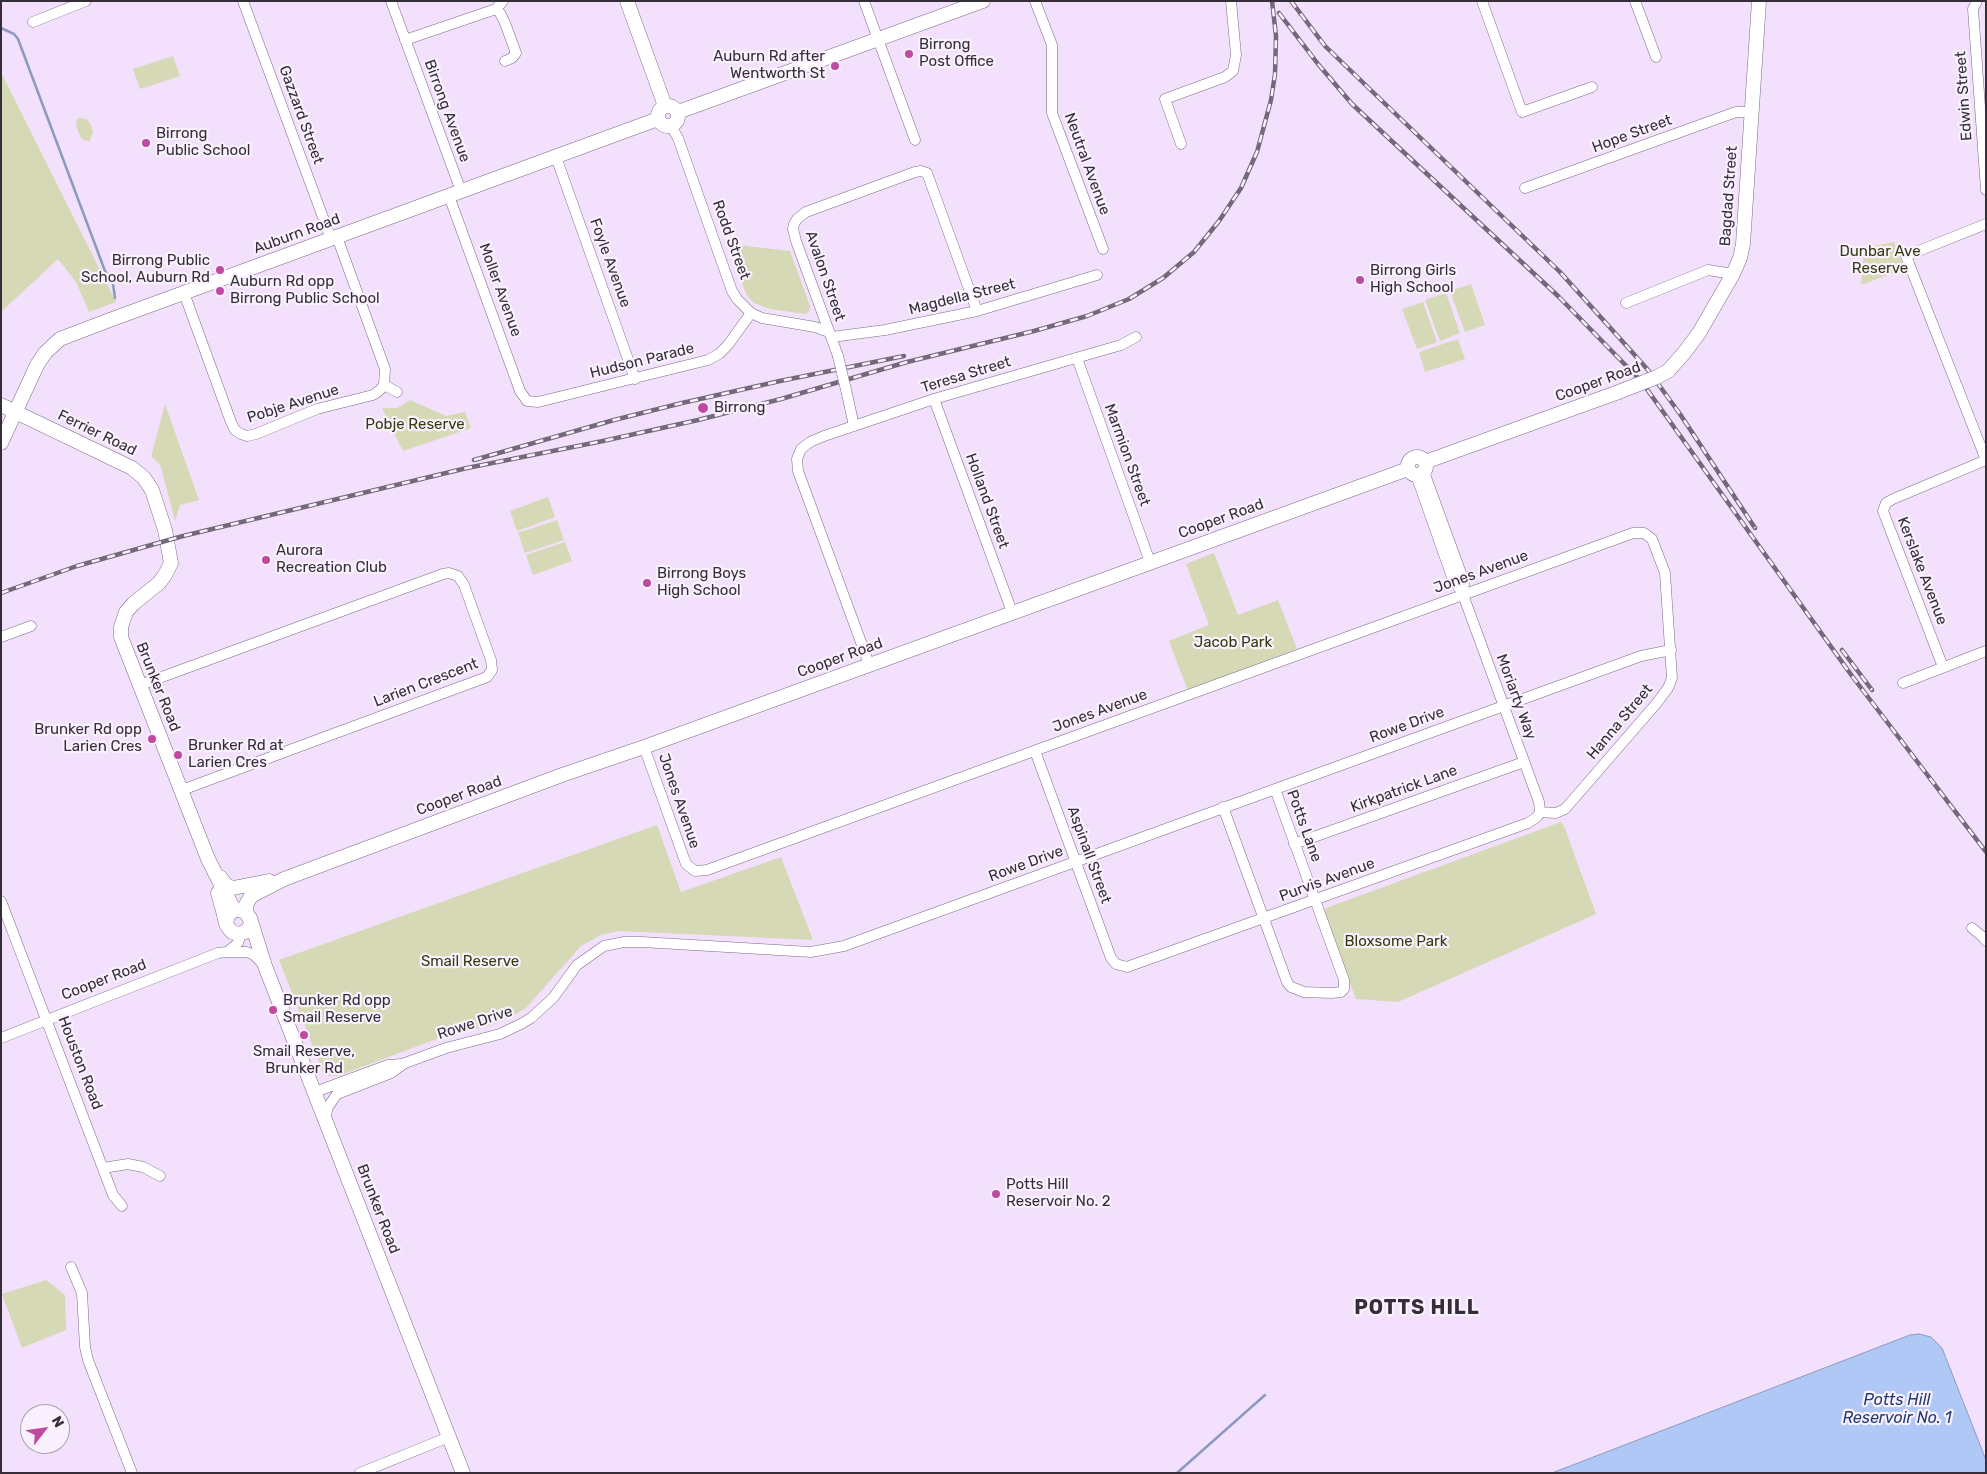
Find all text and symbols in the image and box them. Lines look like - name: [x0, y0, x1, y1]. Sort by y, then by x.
- place label: Birrong Post Office: [919, 36, 994, 71]
- place label: Auburn Rd after Wentworth St: [713, 48, 825, 83]
- marker: Birrong Post Office: [903, 48, 915, 60]
- street label: Edwin Street: [1952, 51, 1976, 141]
- street label: Birrong Avenue: [420, 57, 474, 165]
- marker: Auburn Rd after Wentworth St: [829, 60, 841, 72]
- street label: Gazzard Street: [275, 63, 327, 167]
- street label: Neutral Avenue: [1060, 110, 1114, 218]
- street label: Hope Street: [1590, 111, 1674, 157]
- place label: Birrong Public School: [156, 125, 250, 160]
- marker: Birrong Public School: [140, 137, 152, 149]
- street label: Bagdad Street: [1717, 145, 1741, 247]
- street label: Rodd Street: [708, 198, 754, 282]
- street label: Auburn Road: [251, 210, 343, 258]
- street label: Foyle Avenue: [586, 216, 634, 310]
- street label: Avalon Street: [801, 229, 849, 323]
- street label: Moller Avenue: [475, 241, 525, 339]
- park label: Dunbar Ave Reserve: [1839, 243, 1921, 278]
- place label: Birrong Public School, Auburn Rd: [81, 252, 210, 287]
- place label: Birrong Girls High School: [1370, 262, 1456, 297]
- marker: Birrong Public School, Auburn Rd: [214, 264, 226, 276]
- place label: Auburn Rd opp Birrong Public School: [230, 273, 380, 308]
- marker: Birrong Girls High School: [1354, 274, 1366, 286]
- street label: Magdella Street: [907, 275, 1017, 319]
- marker: Auburn Rd opp Birrong Public School: [214, 285, 226, 297]
- street label: Hudson Parade: [588, 339, 696, 383]
- street label: Teresa Street: [919, 353, 1013, 397]
- street label: Cooper Road: [1553, 358, 1643, 406]
- street label: Pobje Avenue: [245, 381, 341, 427]
- place label: Birrong: [714, 399, 766, 417]
- marker: Birrong: [696, 401, 710, 415]
- street label: Marmion Street: [1100, 401, 1154, 509]
- street label: Ferrier Road: [55, 406, 139, 460]
- park label: Pobje Reserve: [365, 416, 465, 434]
- street label: Holland Street: [961, 451, 1013, 551]
- street label: Cooper Road: [1176, 495, 1266, 543]
- street label: Kerslake Avenue: [1893, 514, 1951, 628]
- place label: Aurora Recreation Club: [276, 542, 387, 577]
- street label: Jones Avenue: [1431, 547, 1531, 597]
- marker: Aurora Recreation Club: [260, 554, 272, 566]
- place label: Birrong Boys High School: [657, 565, 746, 600]
- marker: Birrong Boys High School: [641, 577, 653, 589]
- street label: Cooper Road: [795, 634, 885, 682]
- park label: Jacob Park: [1194, 634, 1272, 652]
- street label: Brunker Road: [132, 640, 184, 734]
- street label: Moriarty Way: [1492, 652, 1540, 742]
- street label: Larien Crescent: [371, 655, 481, 711]
- street label: Hanna Street: [1583, 681, 1657, 763]
- street label: Jones Avenue: [1050, 686, 1150, 736]
- street label: Rowe Drive: [1367, 703, 1447, 747]
- place label: Brunker Rd opp Larien Cres: [34, 721, 142, 756]
- marker: Brunker Rd opp Larien Cres: [146, 733, 158, 745]
- place label: Brunker Rd at Larien Cres: [188, 737, 283, 772]
- marker: Brunker Rd at Larien Cres: [172, 749, 184, 761]
- street label: Jones Avenue: [654, 751, 704, 851]
- street label: Kirkpatrick Lane: [1348, 761, 1460, 817]
- street label: Cooper Road: [414, 772, 504, 820]
- street label: Potts Lane: [1283, 788, 1325, 864]
- street label: Aspinall Street: [1063, 804, 1115, 906]
- street label: Rowe Drive: [986, 842, 1066, 886]
- street label: Purvis Avenue: [1277, 854, 1377, 906]
- park label: Bloxsome Park: [1345, 933, 1447, 951]
- park label: Smail Reserve: [421, 953, 519, 971]
- street label: Cooper Road: [59, 956, 149, 1004]
- place label: Brunker Rd opp Smail Reserve: [283, 992, 391, 1027]
- street label: Rowe Drive: [435, 1002, 515, 1044]
- marker: Brunker Rd opp Smail Reserve: [267, 1004, 279, 1016]
- street label: Houston Road: [54, 1014, 106, 1112]
- marker: Smail Reserve, Brunker Rd: [298, 1029, 310, 1041]
- place label: Smail Reserve, Brunker Rd: [253, 1043, 355, 1078]
- street label: Brunker Road: [353, 1162, 403, 1256]
- place label: Potts Hill Reservoir No. 2: [1006, 1176, 1111, 1211]
- marker: Potts Hill Reservoir No. 2: [990, 1188, 1002, 1200]
- district label: POTTS HILL: [1353, 1296, 1481, 1320]
- water label: Potts Hill Reservoir No. 1: [1842, 1390, 1952, 1428]
- north arrow: [20, 1404, 70, 1454]
- text: N: [48, 1413, 67, 1430]

